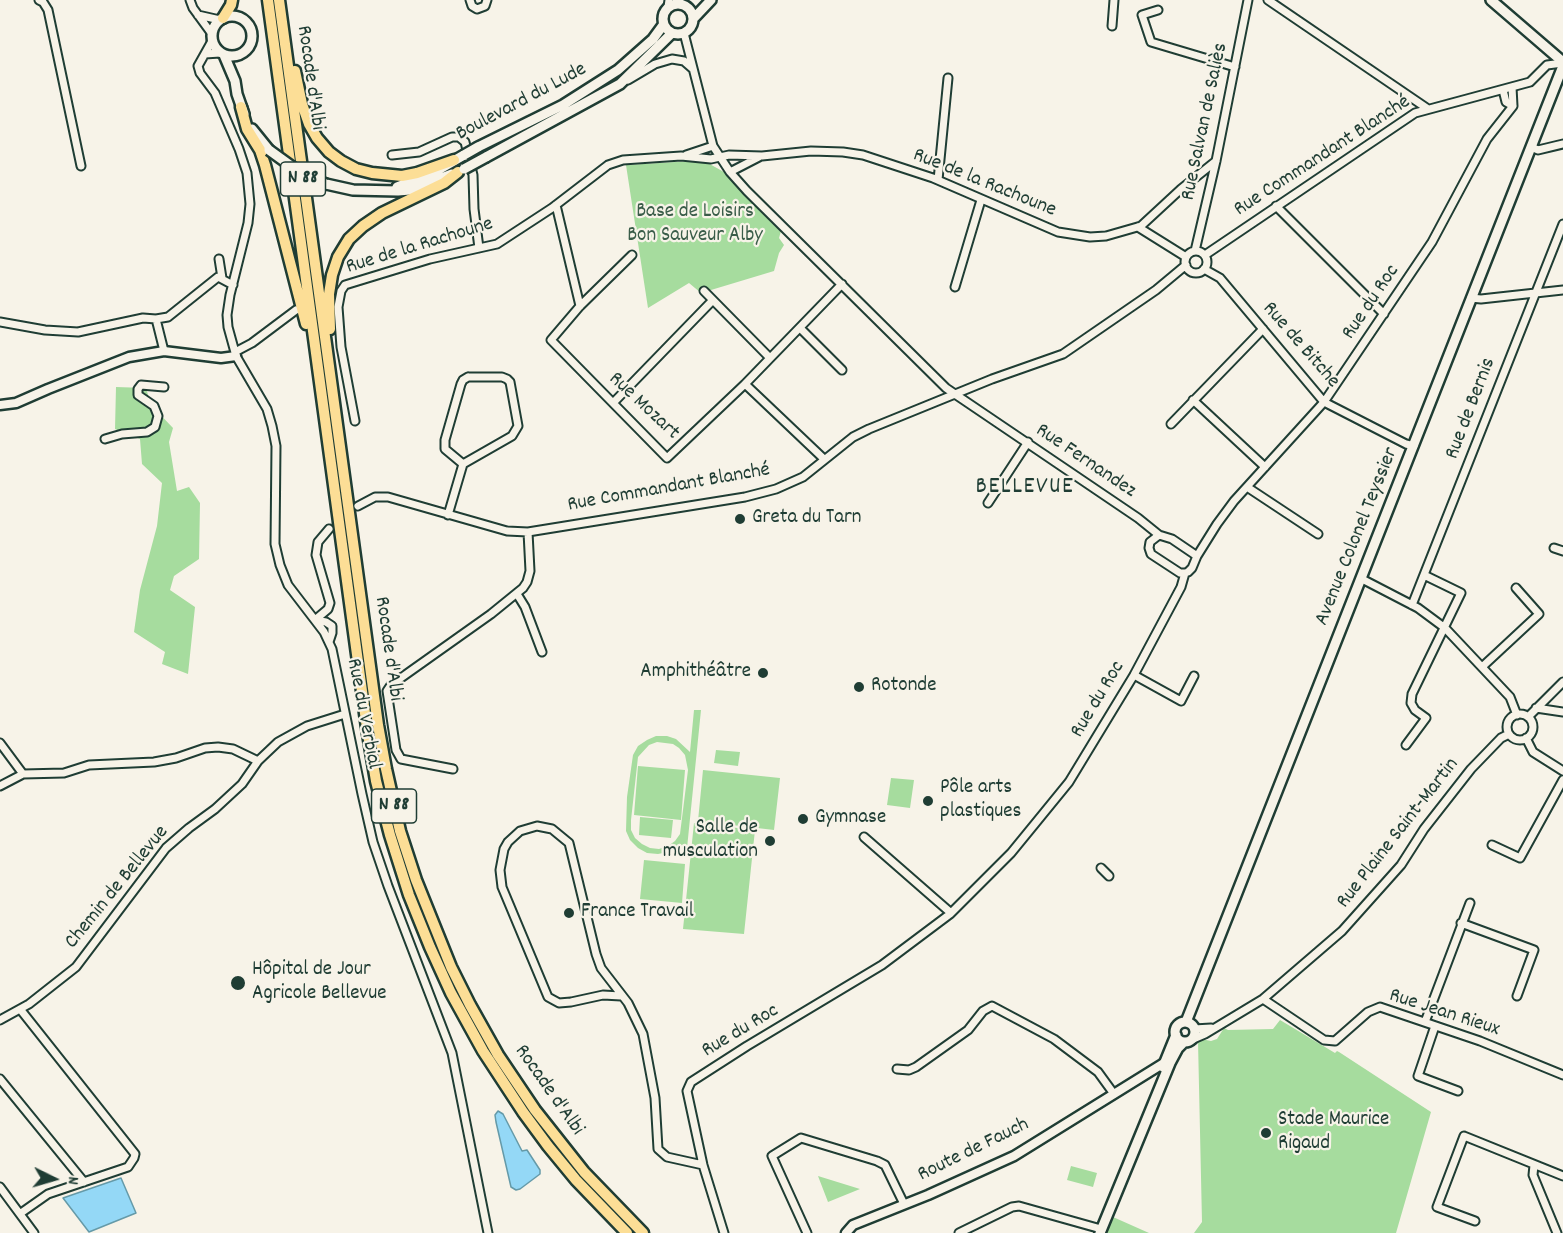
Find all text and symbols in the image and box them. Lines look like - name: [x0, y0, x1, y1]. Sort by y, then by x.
- street label: Rocade d'Albi: [289, 24, 329, 132]
- street label: Rue Salvan de Saliès: [1177, 41, 1235, 203]
- street label: Boulevard du Lude: [452, 58, 592, 148]
- street label: Rue Commandant Blanché: [1230, 91, 1416, 223]
- street label: Rue de la Rachoune: [909, 144, 1059, 224]
- road number: N 88: [280, 162, 326, 196]
- park label: Base de Loisirs Bon Sauveur Alby: [627, 200, 763, 250]
- street label: Rue de la Rachoune: [343, 213, 497, 281]
- street label: Rue du Roc: [1338, 261, 1406, 345]
- street label: Rue de Bitche: [1256, 298, 1344, 394]
- street label: Rue de Bernis: [1441, 355, 1503, 463]
- street label: Rue Mozart: [602, 368, 684, 446]
- street label: Rue Fernandez: [1030, 419, 1140, 505]
- street label: Avenue Colonel Teyssier: [1311, 444, 1405, 630]
- street label: Rue Commandant Blanché: [566, 459, 772, 519]
- district label: BELLEVUE: [976, 475, 1074, 503]
- place label: Greta du Tarn: [752, 506, 861, 532]
- marker: Greta du Tarn: [733, 512, 747, 526]
- street label: Rocade d'Albi: [367, 595, 407, 703]
- street label: Rue du Verbial: [339, 657, 385, 771]
- street label: Rue du Roc: [1066, 657, 1132, 743]
- place label: Amphithéâtre: [640, 660, 751, 686]
- marker: Amphithéâtre: [756, 666, 770, 680]
- place label: Rotonde: [871, 674, 936, 700]
- marker: Rotonde: [852, 680, 866, 694]
- street label: Rue Plaine Saint-Martin: [1332, 754, 1466, 914]
- place label: Pôle arts plastiques: [940, 776, 1021, 826]
- road number: N 88: [372, 789, 416, 823]
- marker: Pôle arts plastiques: [921, 794, 935, 808]
- place label: Gymnase: [815, 806, 886, 832]
- marker: Gymnase: [796, 812, 810, 826]
- place label: Salle de musculation: [663, 816, 758, 866]
- street label: Chemin de Bellevue: [61, 821, 175, 955]
- marker: Salle de musculation: [763, 834, 777, 848]
- place label: France Travail: [581, 900, 694, 926]
- marker: France Travail: [562, 906, 576, 920]
- place label: Hôpital de Jour Agricole Bellevue: [252, 958, 387, 1008]
- marker: Hôpital de Jour Agricole Bellevue: [229, 974, 247, 992]
- street label: Rue Jean Rieux: [1386, 984, 1502, 1044]
- street label: Rue du Roc: [698, 999, 784, 1065]
- street label: Rocade d'Albi: [508, 1041, 588, 1141]
- place label: Stade Maurice Rigaud: [1278, 1108, 1389, 1158]
- street label: Route de Fauch: [914, 1113, 1034, 1189]
- marker: Stade Maurice Rigaud: [1259, 1126, 1273, 1140]
- north arrow: [24, 1149, 84, 1209]
- text: N: [61, 1176, 84, 1186]

